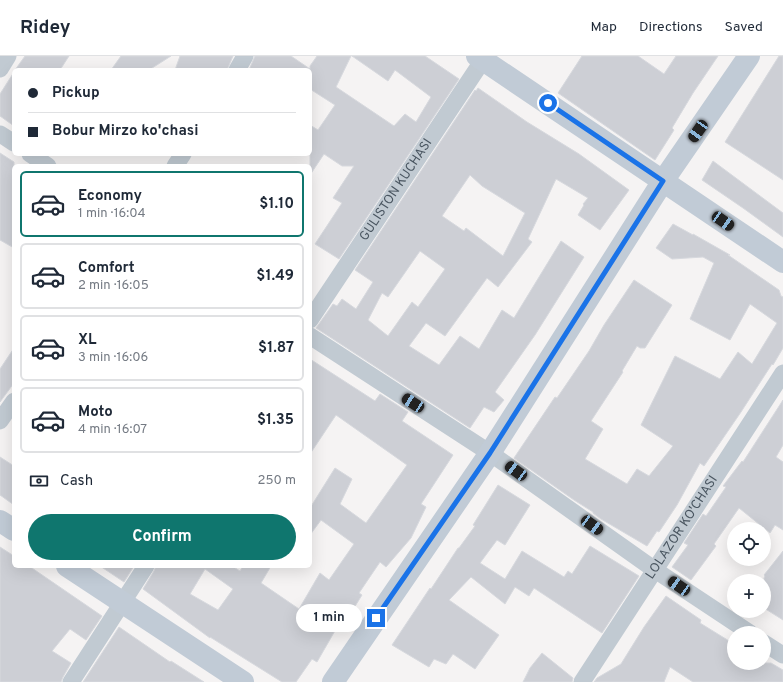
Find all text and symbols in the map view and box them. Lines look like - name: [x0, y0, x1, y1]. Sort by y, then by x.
- text: Ridey: [20, 16, 70, 40]
- text: Map: [591, 19, 617, 36]
- text: Directions: [639, 19, 703, 36]
- text: Saved: [725, 19, 763, 36]
- text: Pickup: [52, 84, 100, 103]
- route start: [539, 94, 557, 112]
- car: [686, 118, 710, 144]
- text: Bobur Mirzo ko'chasi: [52, 122, 198, 141]
- street label: GULISTON KUCHASI: [357, 136, 436, 244]
- icon: car: [30, 186, 66, 222]
- text: Economy: [78, 187, 142, 206]
- text: $1.10: [259, 195, 294, 214]
- text: 1 min · 16:04: [78, 206, 146, 222]
- car: [710, 209, 736, 233]
- icon: car: [30, 258, 66, 294]
- text: Comfort: [78, 259, 135, 278]
- text: $1.49: [256, 267, 294, 286]
- text: 2 min · 16:05: [78, 278, 149, 294]
- icon: car: [30, 330, 66, 366]
- text: XL: [78, 331, 96, 350]
- text: $1.87: [258, 339, 294, 358]
- text: 3 min · 16:06: [78, 350, 148, 366]
- car: [400, 391, 426, 415]
- icon: car: [30, 402, 66, 438]
- text: Moto: [78, 403, 113, 422]
- text: $1.35: [257, 411, 294, 430]
- text: 4 min · 16:07: [78, 422, 147, 438]
- car: [503, 459, 529, 483]
- icon: cash: [28, 470, 50, 492]
- text: Cash: [60, 472, 93, 491]
- text: 250 m: [258, 473, 296, 489]
- street label: LOLAZOR KO'CHASI: [643, 473, 722, 583]
- car: [579, 513, 605, 537]
- button: Confirm: [28, 514, 296, 560]
- map controls: [727, 522, 771, 670]
- button: locate: [727, 522, 771, 566]
- car: [666, 574, 692, 598]
- button: +: [727, 574, 771, 618]
- callout: 1 min: [296, 604, 362, 632]
- route end: [367, 609, 385, 627]
- text: 1 min: [313, 610, 345, 626]
- button: −: [727, 626, 771, 670]

